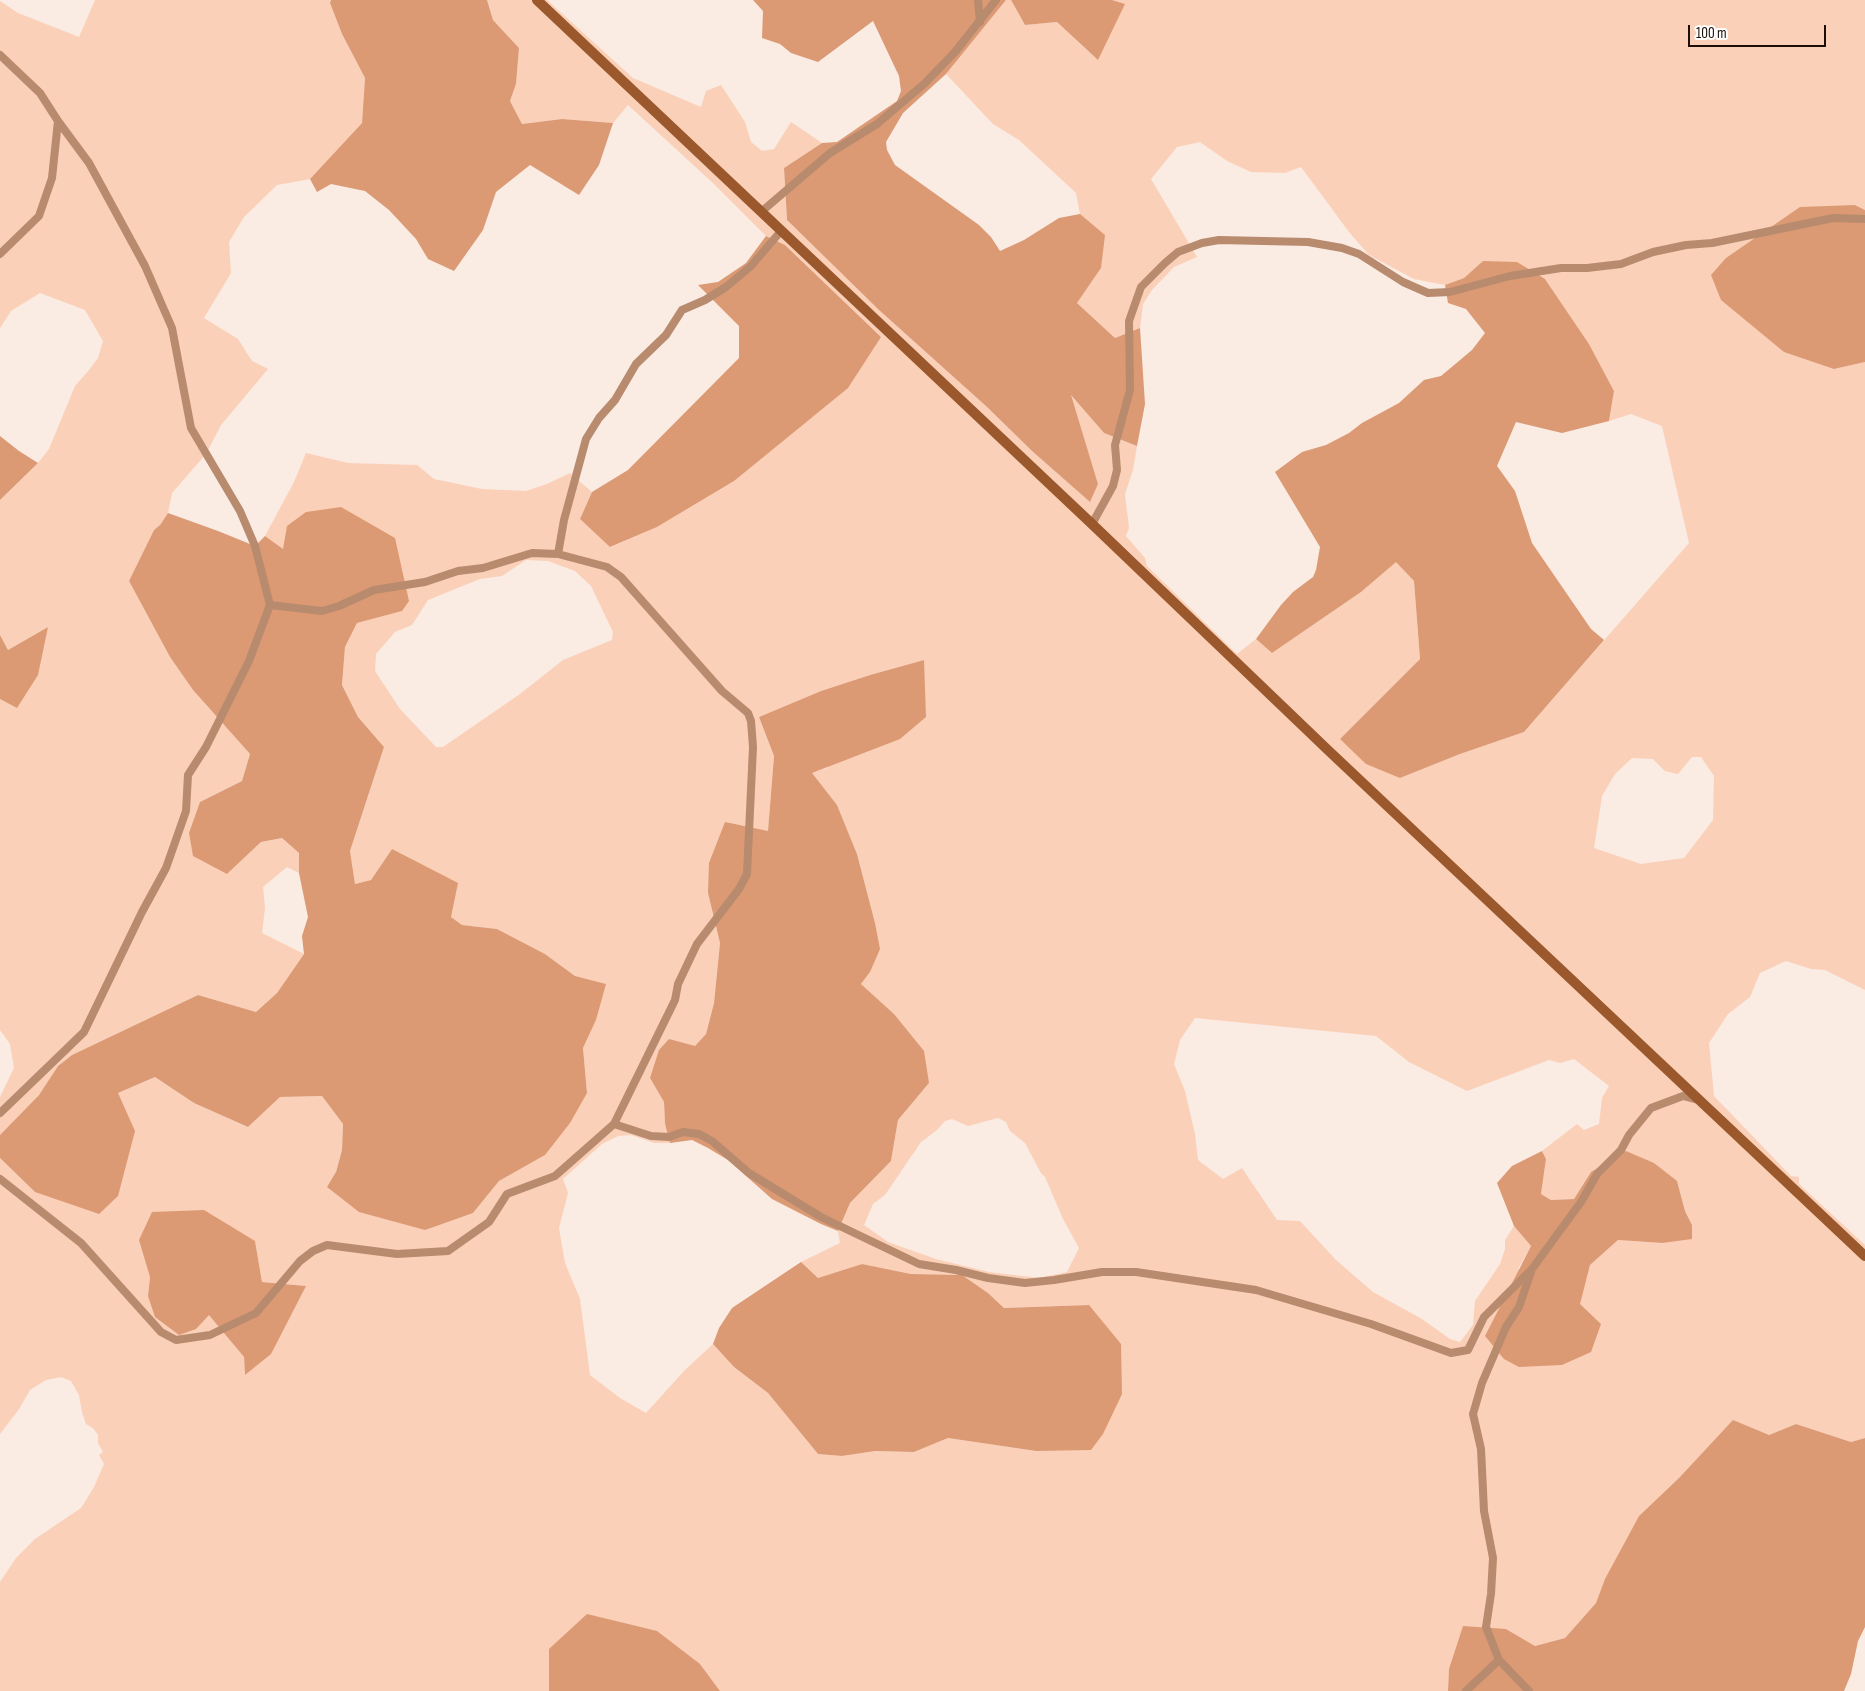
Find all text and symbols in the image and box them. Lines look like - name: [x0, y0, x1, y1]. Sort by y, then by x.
- scale bar: [1690, 15, 1828, 47]
- text: 100 m: [1696, 24, 1727, 43]

